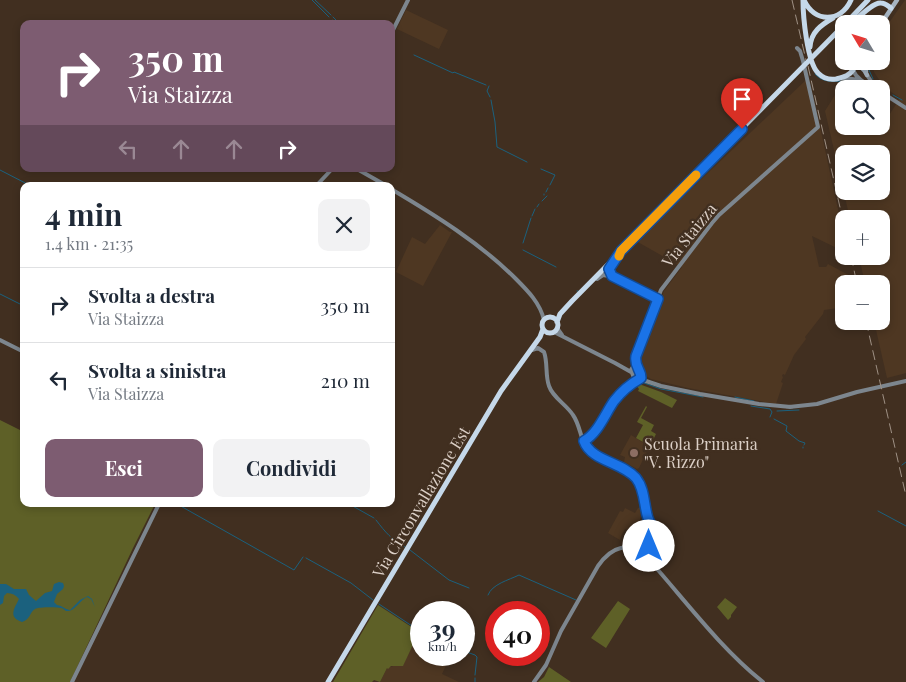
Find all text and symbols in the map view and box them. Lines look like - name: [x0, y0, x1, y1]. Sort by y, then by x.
- north arrow: [835, 15, 890, 70]
- map controls: [835, 15, 890, 330]
- text: 350 m: [128, 34, 224, 81]
- icon: right: [45, 40, 110, 105]
- pin: [721, 78, 763, 129]
- text: Via Staizza: [128, 79, 233, 109]
- button: search: [835, 80, 890, 135]
- icon: arrive: [728, 85, 756, 113]
- icon: left: [114, 135, 142, 163]
- icon: ahead: [167, 135, 195, 163]
- icon: ahead: [220, 135, 248, 163]
- icon: right: [273, 135, 301, 163]
- button: layers: [835, 145, 890, 200]
- text: 4 min: [45, 194, 123, 234]
- street label: Via Staizza: [656, 198, 721, 272]
- button: close: [318, 199, 370, 251]
- button: +: [835, 210, 890, 265]
- text: 1.4 km · 21:35: [45, 233, 133, 254]
- button: −: [835, 275, 890, 330]
- text: Svolta a destra: [88, 282, 215, 308]
- icon: right: [45, 291, 73, 319]
- text: 350 m: [321, 292, 370, 318]
- text: Via Staizza: [88, 308, 164, 329]
- text: Svolta a sinistra: [88, 357, 226, 383]
- icon: left: [45, 366, 73, 394]
- text: 210 m: [321, 367, 370, 393]
- text: Via Staizza: [88, 383, 164, 404]
- street label: Via Circonvallazione Est: [367, 422, 474, 582]
- place label: Scuola Primaria "V. Rizzo": [644, 433, 758, 472]
- button: Esci: [45, 439, 203, 497]
- button: Condividi: [213, 439, 370, 497]
- marker: Scuola Primaria "V. Rizzo": [628, 447, 640, 459]
- position arrow: [622, 519, 674, 571]
- speed limit sign: 40: [485, 601, 550, 666]
- text: 39: [429, 611, 456, 644]
- text: km/h: [428, 638, 457, 654]

